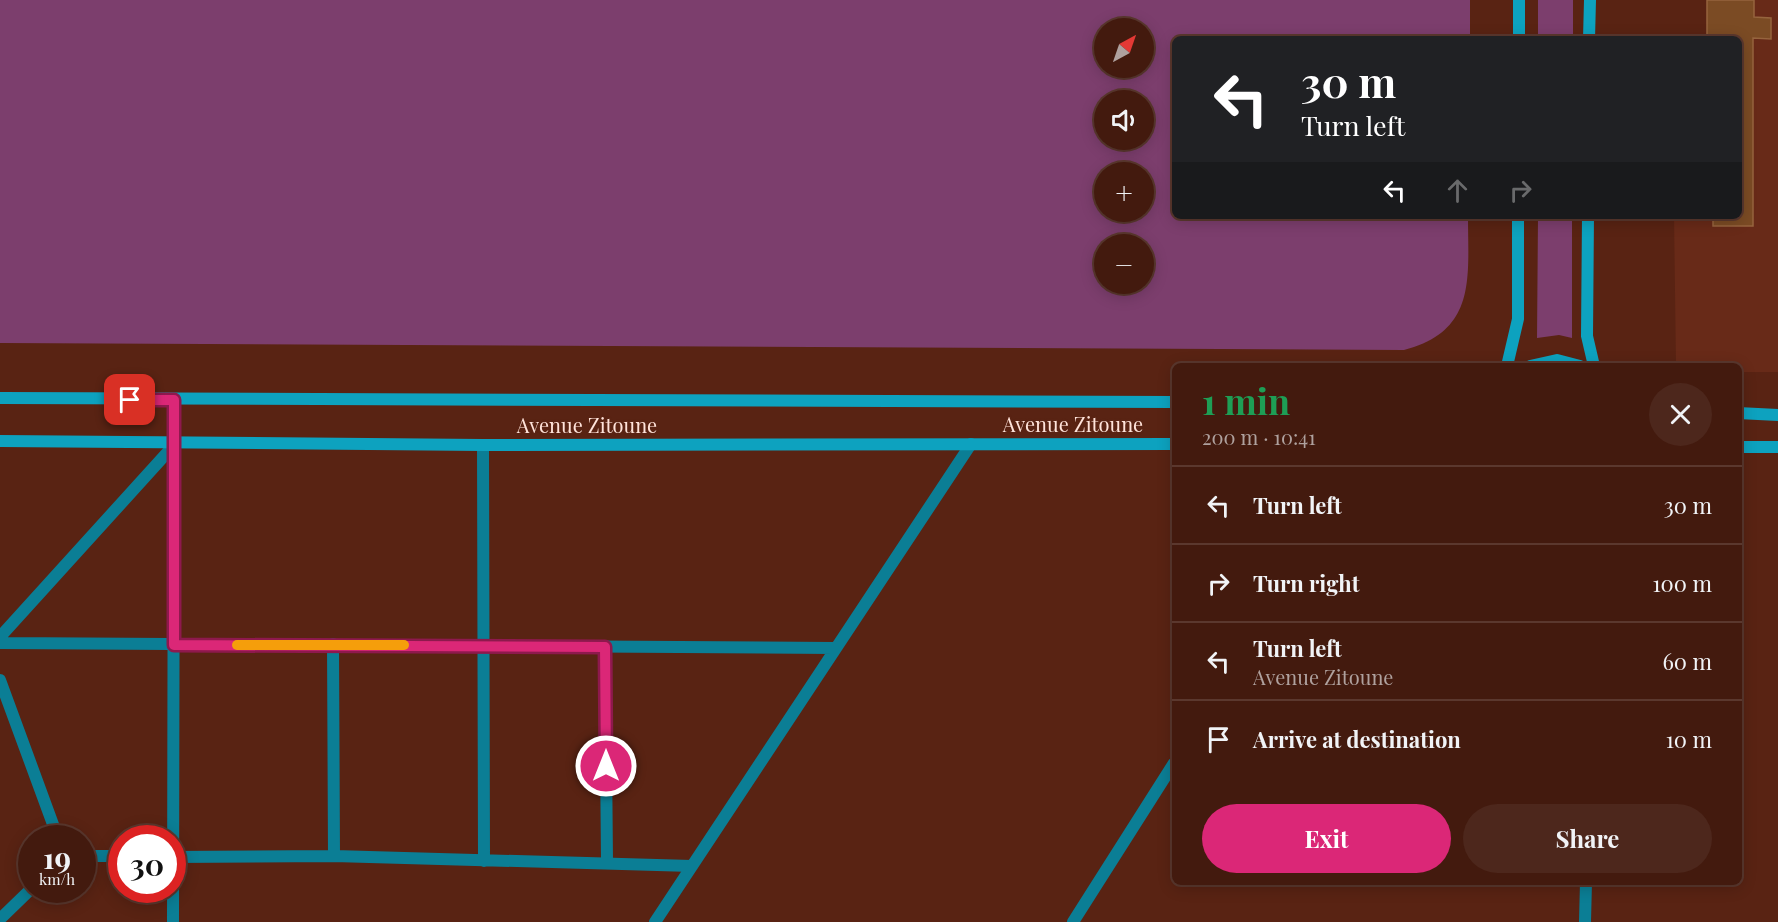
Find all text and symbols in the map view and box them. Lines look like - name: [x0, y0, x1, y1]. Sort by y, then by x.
- north arrow: [1094, 18, 1154, 78]
- map controls: [1094, 18, 1154, 294]
- text: 30 m: [1301, 53, 1396, 109]
- icon: left: [1202, 60, 1280, 138]
- button: sound: [1094, 90, 1154, 150]
- text: Turn left: [1301, 107, 1405, 143]
- button: +: [1094, 162, 1154, 222]
- icon: left: [1378, 174, 1411, 207]
- icon: ahead: [1441, 174, 1474, 207]
- icon: right: [1504, 174, 1537, 207]
- button: −: [1094, 234, 1154, 294]
- pin: [104, 374, 155, 425]
- text: 1 min: [1202, 376, 1290, 424]
- icon: arrive: [113, 383, 146, 416]
- button: close: [1649, 383, 1712, 446]
- street label: Avenue Zitoune: [1002, 410, 1143, 437]
- street label: Avenue Zitoune: [516, 411, 657, 438]
- text: 200 m · 10:41: [1202, 423, 1316, 450]
- icon: left: [1202, 489, 1235, 522]
- text: Turn left: [1253, 490, 1342, 520]
- text: 30 m: [1664, 490, 1712, 520]
- icon: right: [1202, 567, 1235, 600]
- text: Turn right: [1253, 568, 1359, 598]
- text: 100 m: [1652, 568, 1712, 598]
- text: Turn left: [1253, 633, 1342, 663]
- icon: left: [1202, 645, 1235, 678]
- text: 60 m: [1662, 646, 1712, 676]
- text: Avenue Zitoune: [1253, 663, 1393, 690]
- icon: arrive: [1202, 723, 1235, 756]
- text: Arrive at destination: [1253, 724, 1461, 754]
- text: 10 m: [1666, 724, 1712, 754]
- position arrow: [574, 734, 638, 798]
- button: Exit: [1202, 804, 1451, 873]
- button: Share: [1463, 804, 1712, 873]
- speed limit sign: 30: [108, 825, 186, 903]
- text: 19: [43, 837, 71, 877]
- text: km/h: [39, 869, 75, 889]

